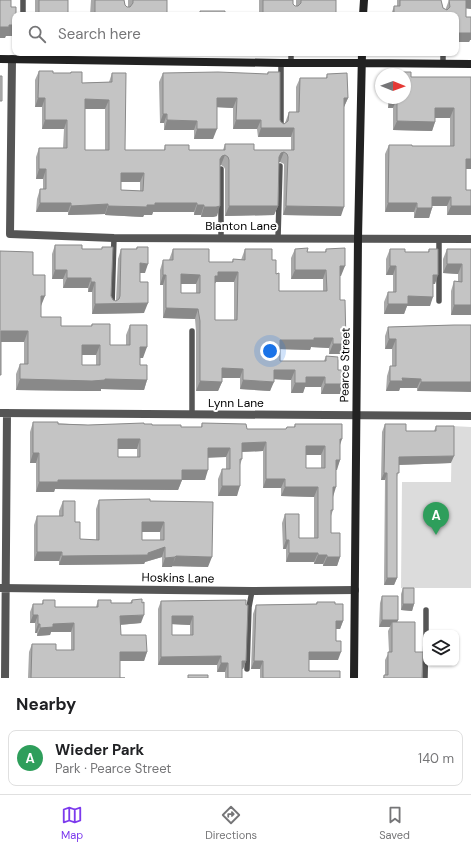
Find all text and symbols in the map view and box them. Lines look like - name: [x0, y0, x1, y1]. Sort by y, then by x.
- search box: [12, 12, 459, 56]
- icon: search: [26, 23, 48, 45]
- text: Search here: [58, 24, 141, 44]
- north arrow: [375, 68, 411, 104]
- street label: Blanton Lane: [205, 218, 277, 234]
- street label: Pearce Street: [336, 327, 354, 403]
- your location: [260, 341, 280, 361]
- street label: Lynn Lane: [208, 395, 264, 411]
- pin: A: [423, 502, 449, 535]
- street label: Hoskins Lane: [141, 569, 215, 587]
- map controls: [423, 630, 459, 666]
- button: layers: [423, 630, 459, 666]
- text: Nearby: [16, 693, 76, 715]
- text: Wieder Park: [55, 740, 144, 760]
- text: A: [25, 750, 35, 767]
- text: 140 m: [418, 750, 454, 767]
- text: Park · Pearce Street: [55, 760, 171, 777]
- tab: Map: [61, 804, 83, 842]
- tab: Directions: [205, 804, 257, 842]
- tab: Saved: [379, 804, 410, 842]

